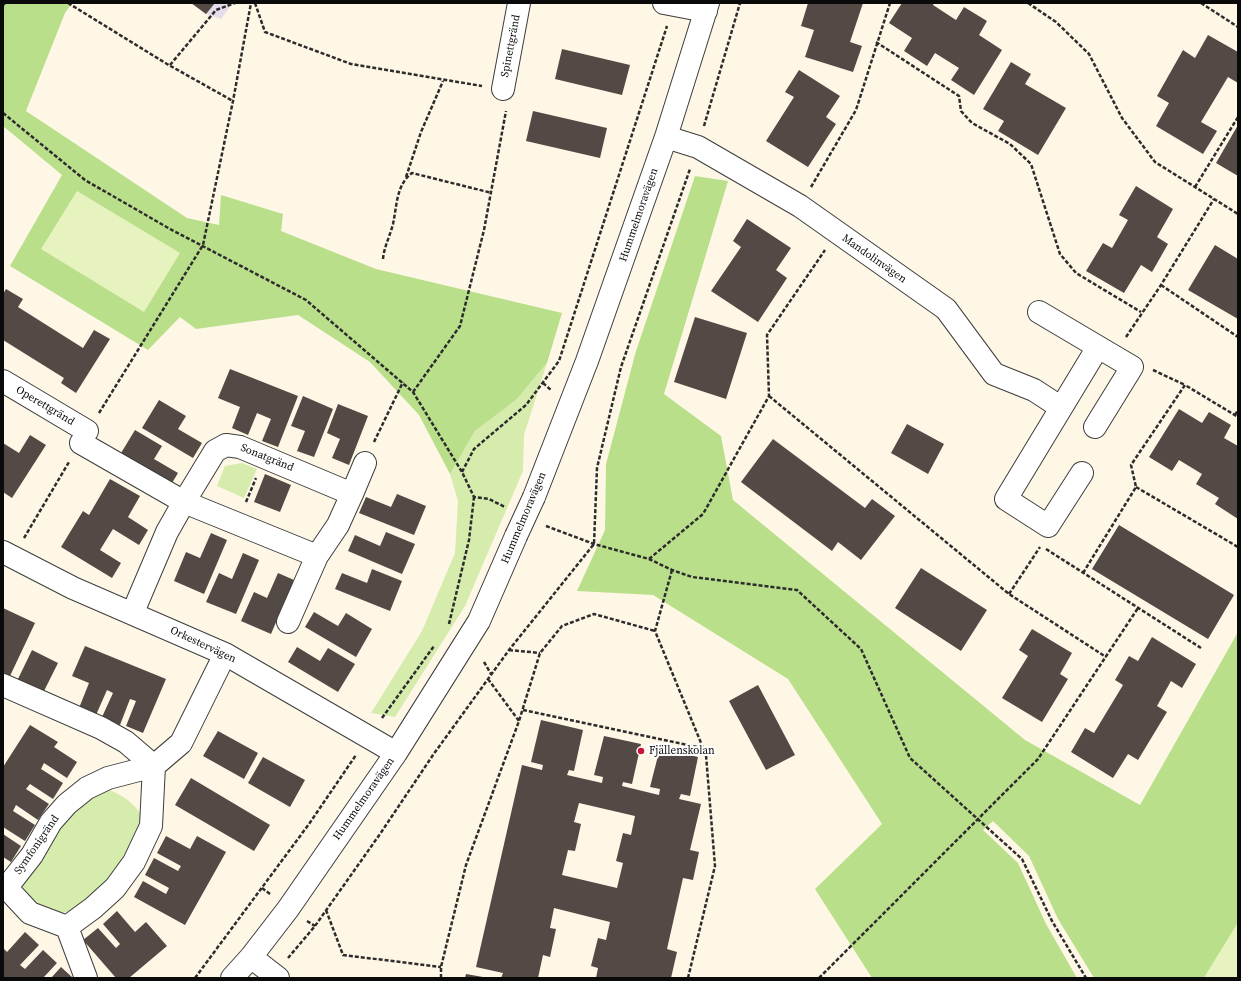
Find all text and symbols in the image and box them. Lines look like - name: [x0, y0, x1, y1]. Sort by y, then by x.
- street label: Spinettgränd: [498, 14, 524, 78]
- street label: Hummelmoravägen: [617, 167, 661, 263]
- street label: Mandolinvägen: [839, 232, 909, 286]
- street label: Operettgränd: [13, 383, 77, 429]
- street label: Sonatgränd: [238, 441, 296, 475]
- street label: Hummelmoravägen: [499, 470, 549, 566]
- street label: Orkestervägen: [168, 624, 238, 666]
- place label: Fjällenskolan: [649, 744, 715, 758]
- marker: Fjällenskolan: [636, 746, 646, 756]
- street label: Hummelmoravägen: [330, 755, 398, 843]
- street label: Symfonigränd: [12, 813, 62, 877]

